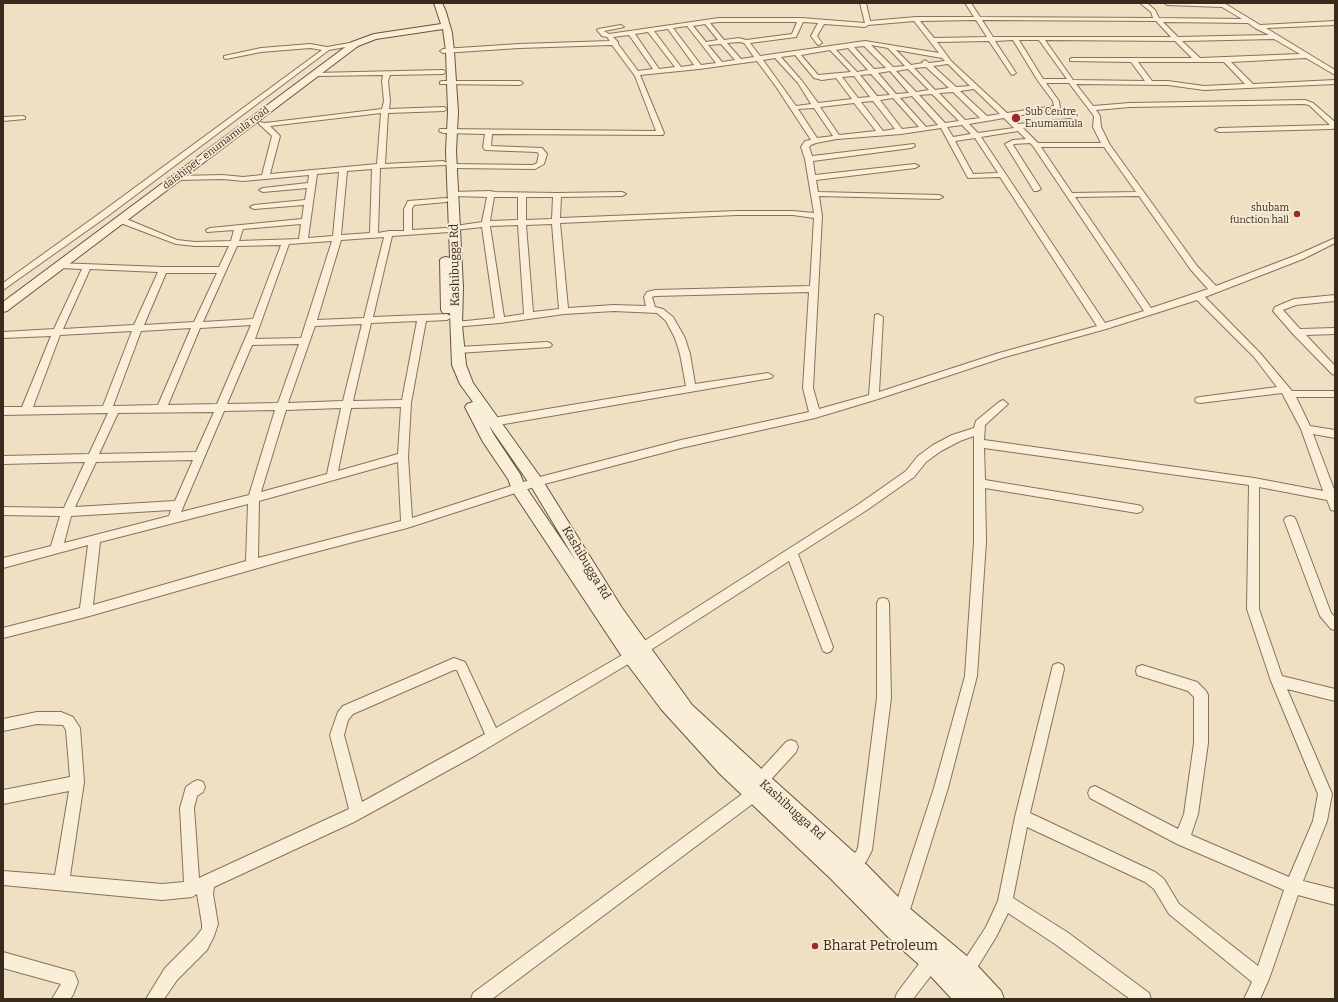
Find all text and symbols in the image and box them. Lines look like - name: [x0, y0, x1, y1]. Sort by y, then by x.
- street label: daishipet- enumamula road: [160, 104, 272, 192]
- place label: Sub Centre, Enumamula: [1025, 106, 1083, 130]
- marker: Sub Centre, Enumamula: [1010, 112, 1022, 124]
- place label: shubam function hall: [1230, 202, 1289, 226]
- marker: shubam function hall: [1292, 209, 1302, 219]
- street label: Kashibugga Rd: [447, 223, 463, 307]
- street label: Kashibugga Rd: [559, 524, 613, 602]
- street label: Kashibugga Rd: [756, 777, 828, 843]
- place label: Bharat Petroleum: [823, 938, 938, 954]
- marker: Bharat Petroleum: [810, 941, 820, 951]

